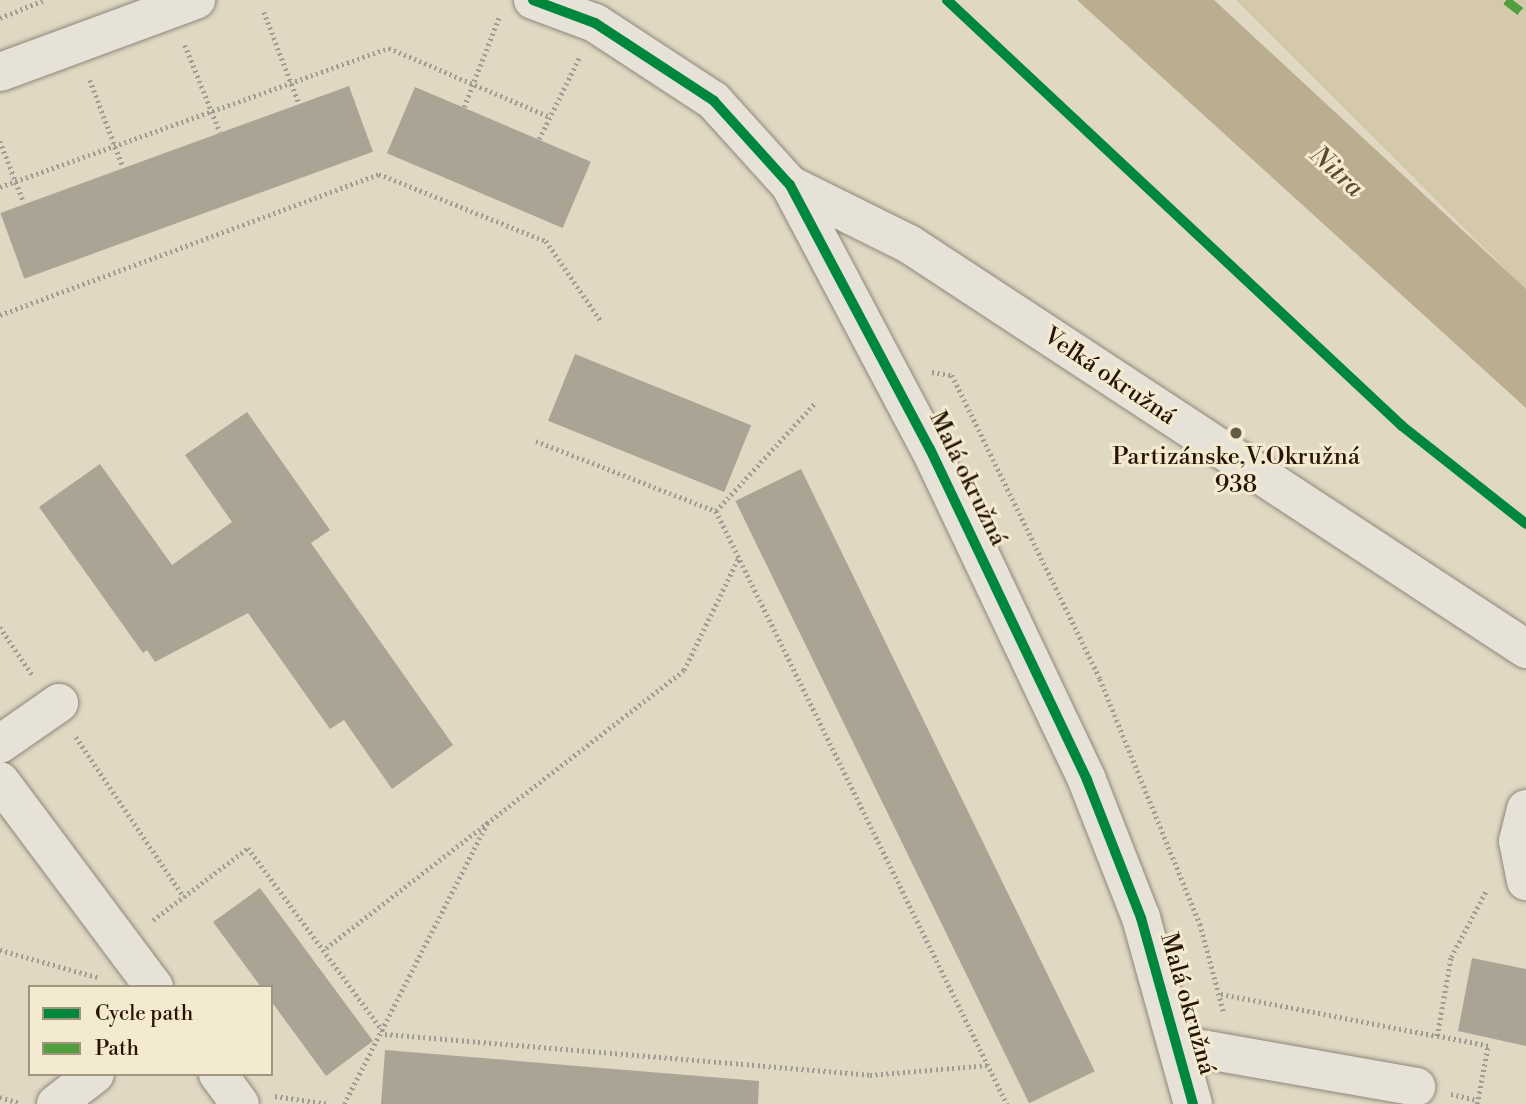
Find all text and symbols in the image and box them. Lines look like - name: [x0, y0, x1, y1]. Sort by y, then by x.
- water label: Nitra: [1303, 140, 1369, 204]
- street label: Veľká okružná: [1037, 322, 1181, 432]
- street label: Malá okružná: [922, 407, 1012, 551]
- marker: Partizánske,V.Okružná 938: [1228, 425, 1244, 441]
- place label: Partizánske,V.Okružná 938: [1112, 444, 1360, 500]
- street label: Malá okružná: [1153, 930, 1221, 1078]
- legend: [28, 985, 273, 1076]
- text: Cycle path: [95, 1001, 193, 1027]
- text: Path: [95, 1036, 139, 1062]

